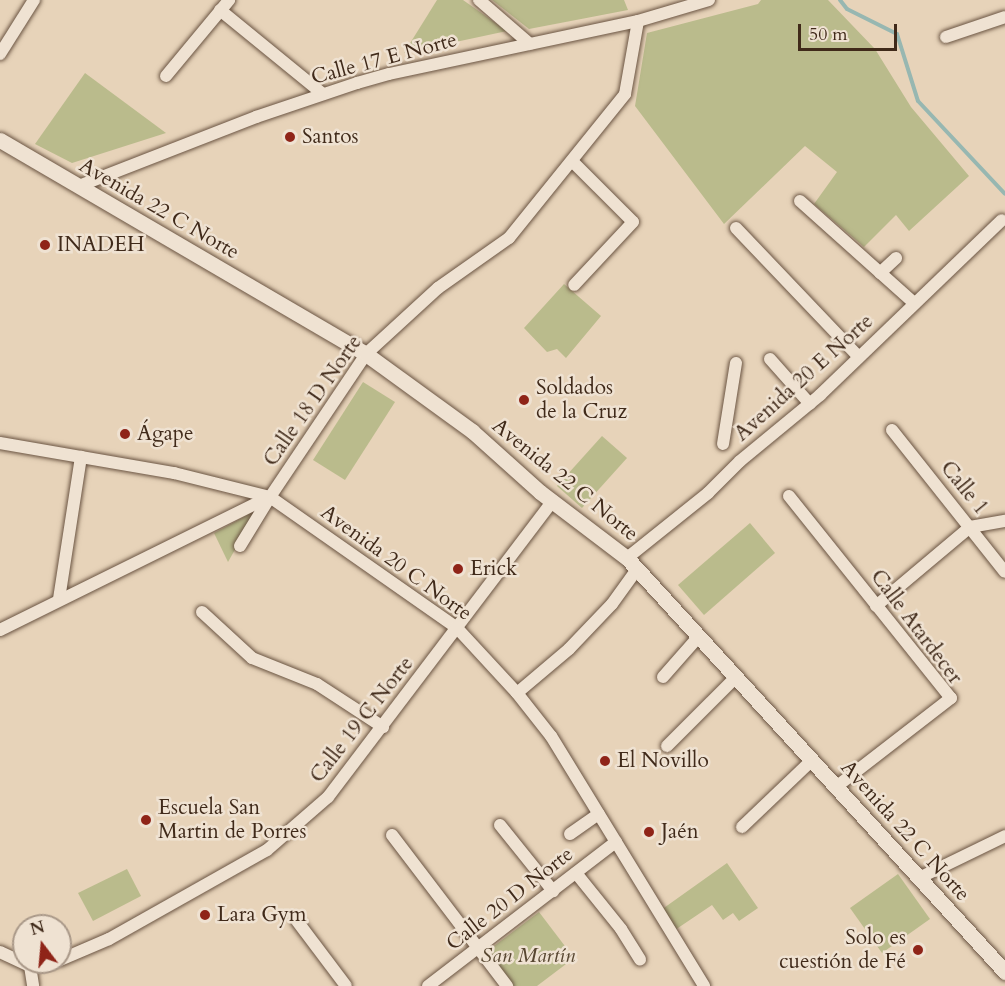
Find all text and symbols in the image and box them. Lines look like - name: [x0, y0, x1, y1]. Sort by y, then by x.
- scale bar: [801, 12, 900, 50]
- text: 50 m: [809, 22, 848, 47]
- street label: Calle 17 E Norte: [308, 27, 460, 91]
- place label: Santos: [302, 124, 359, 150]
- marker: Santos: [283, 130, 297, 144]
- street label: Avenida 22 C Norte: [74, 153, 244, 265]
- place label: INADEH: [57, 232, 145, 258]
- marker: INADEH: [38, 238, 52, 252]
- street label: Avenida 20 E Norte: [730, 309, 878, 447]
- street label: Calle 18 D Norte: [259, 331, 367, 471]
- place label: Soldados de la Cruz: [536, 375, 627, 425]
- marker: Soldados de la Cruz: [517, 393, 531, 407]
- street label: Avenida 22 C Norte: [487, 413, 643, 547]
- place label: Ágape: [137, 421, 193, 447]
- marker: Ágape: [118, 427, 132, 441]
- street label: Calle 1: [935, 456, 993, 520]
- street label: Avenida 20 C Norte: [315, 500, 477, 626]
- place label: Erick: [470, 556, 517, 582]
- marker: Erick: [451, 562, 465, 576]
- street label: Calle Atardecer: [865, 565, 967, 689]
- street label: Calle 19 C Norte: [305, 652, 419, 788]
- place label: El Novillo: [617, 748, 709, 774]
- marker: El Novillo: [598, 754, 612, 768]
- street label: Avenida 22 C Norte: [835, 755, 975, 907]
- place label: Escuela San Martin de Porres: [158, 795, 307, 845]
- marker: Escuela San Martin de Porres: [139, 813, 153, 827]
- place label: Jaén: [661, 819, 699, 845]
- marker: Jaén: [642, 825, 656, 839]
- street label: Calle 20 D Norte: [442, 842, 578, 956]
- place label: Lara Gym: [217, 902, 307, 928]
- marker: Lara Gym: [198, 908, 212, 922]
- north arrow: [12, 914, 72, 974]
- text: N: [28, 916, 47, 941]
- place label: Solo es cuestión de Fé: [779, 925, 906, 975]
- park label: San Martín: [481, 943, 575, 969]
- marker: Solo es cuestión de Fé: [911, 943, 925, 957]

